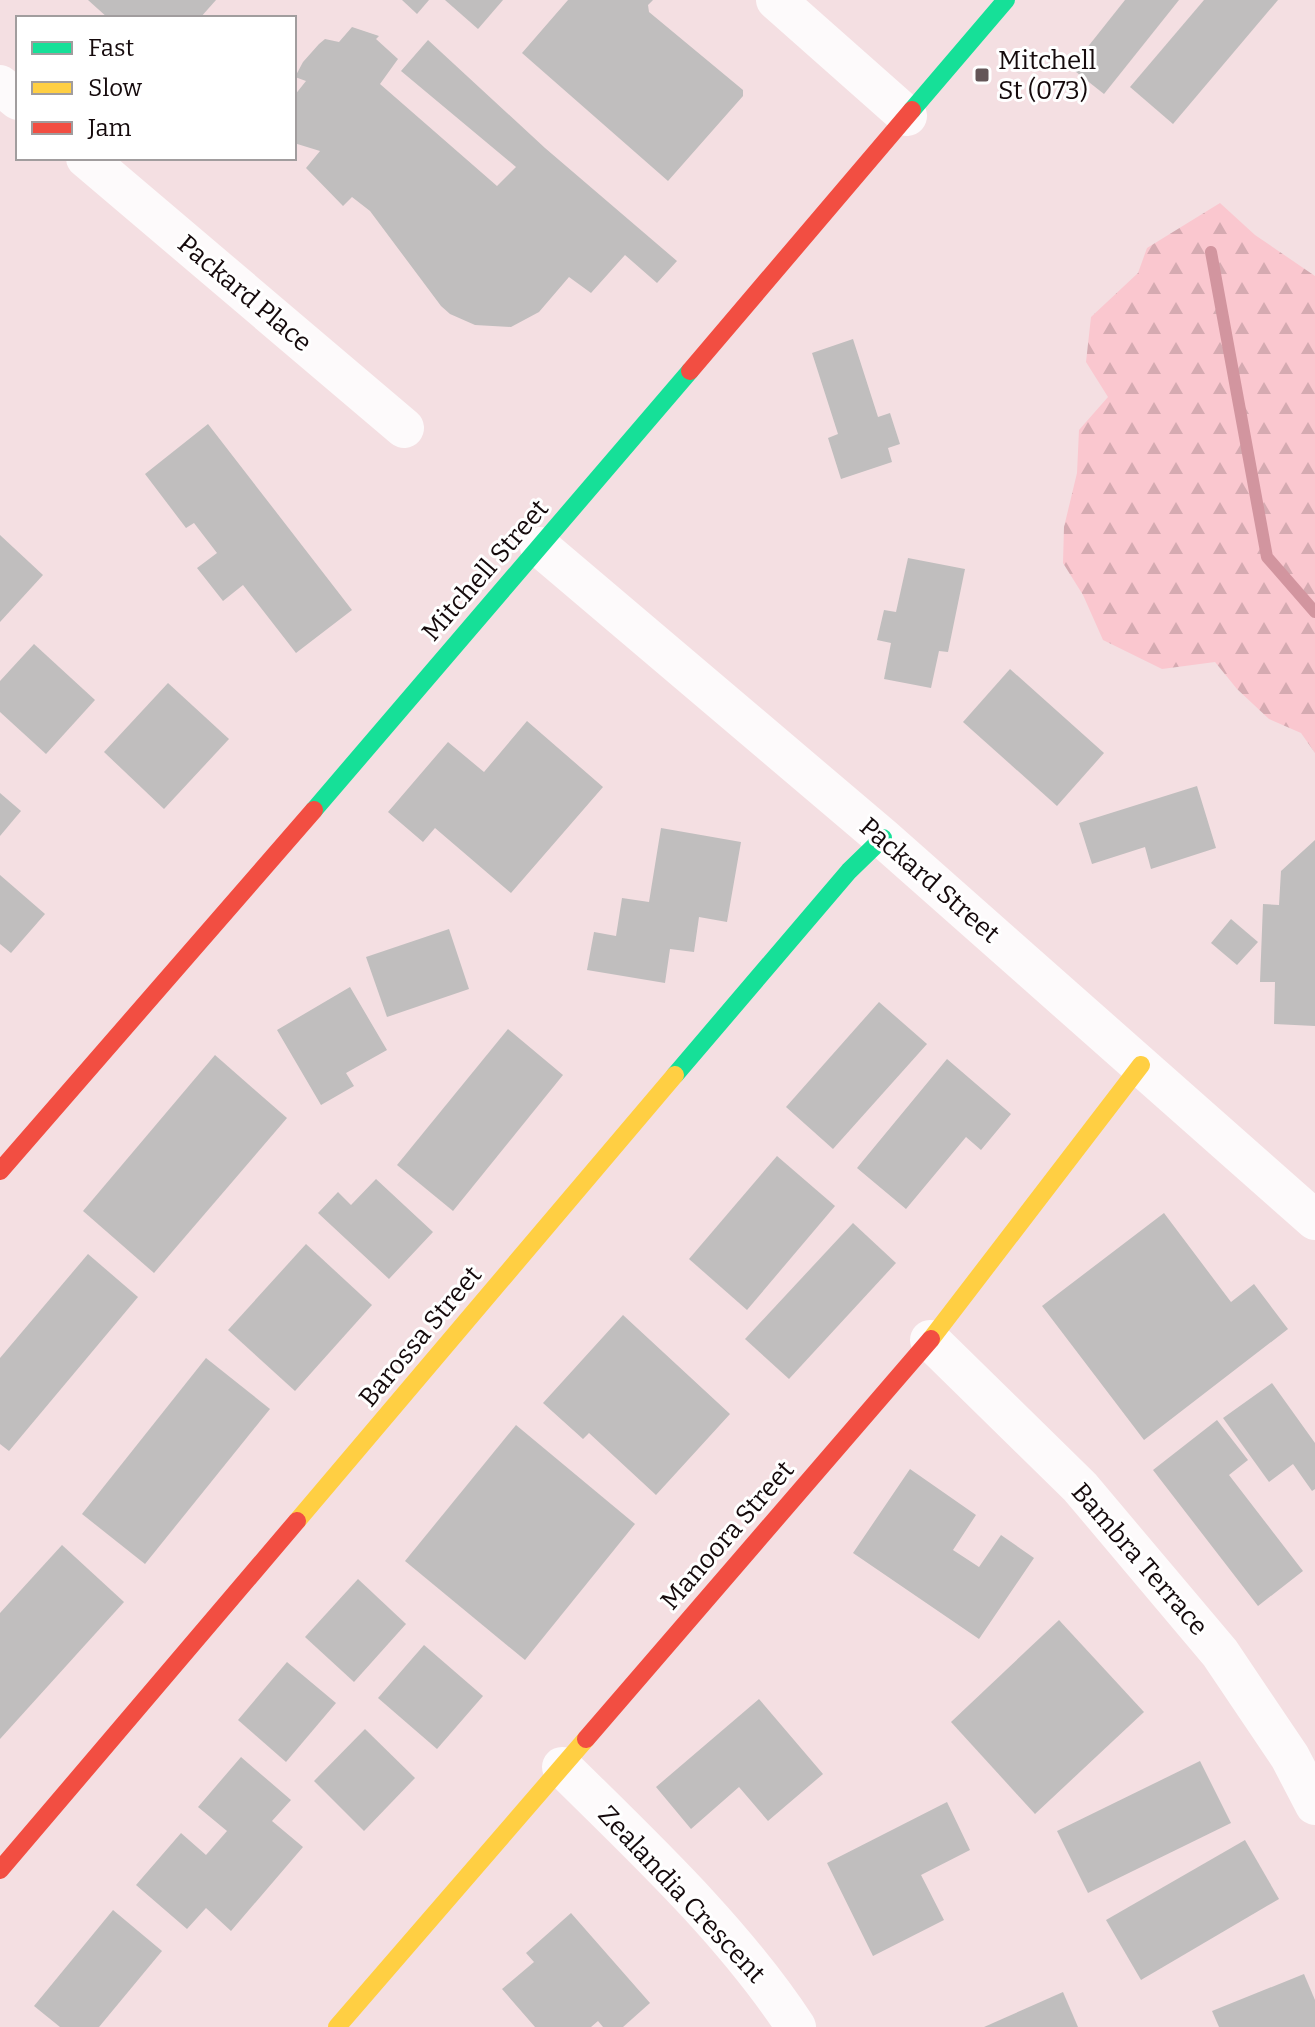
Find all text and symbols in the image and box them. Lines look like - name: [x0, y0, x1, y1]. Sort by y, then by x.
- legend: [16, 16, 296, 160]
- text: Fast: [88, 34, 134, 62]
- place label: Mitchell St (073): [998, 45, 1096, 106]
- marker: Mitchell St (073): [973, 66, 991, 84]
- text: Slow: [88, 74, 143, 102]
- text: Jam: [87, 114, 132, 142]
- street label: Packard Place: [171, 228, 318, 358]
- street label: Mitchell Street: [416, 493, 555, 647]
- street label: Packard Street: [853, 811, 1006, 950]
- street label: Barossa Street: [353, 1259, 489, 1413]
- street label: Manoora Street: [654, 1454, 801, 1616]
- street label: Bambra Terrace: [1065, 1477, 1214, 1642]
- street label: Zealandia Crescent: [592, 1799, 772, 1990]

